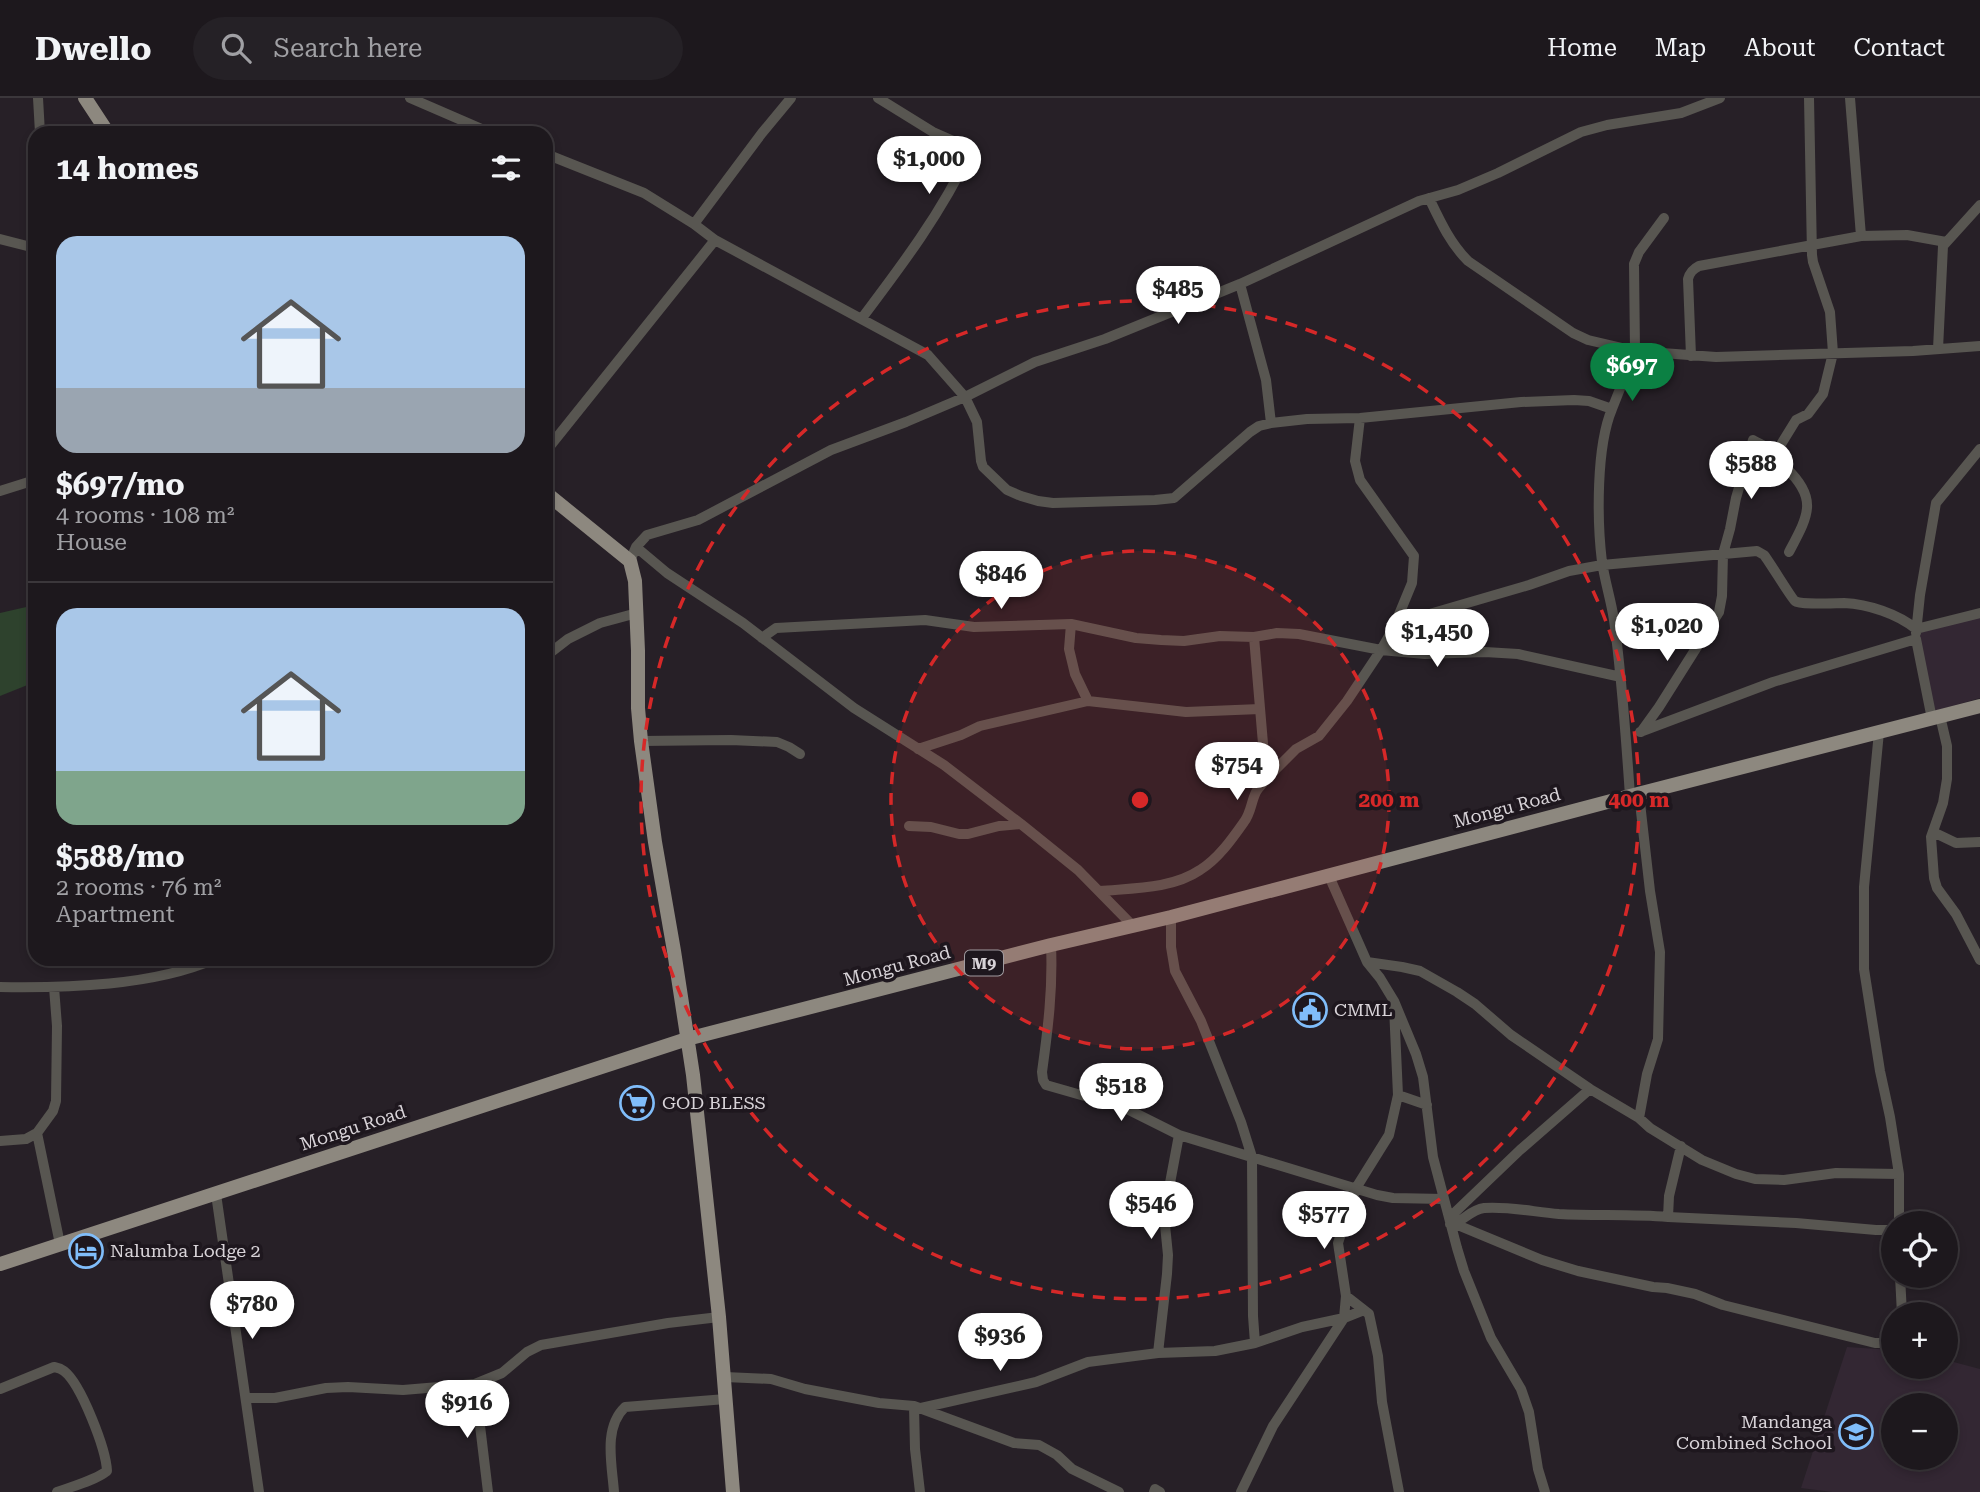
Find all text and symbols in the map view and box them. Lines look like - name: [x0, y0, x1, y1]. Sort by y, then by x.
- search box: [193, 17, 683, 80]
- text: Dwello: [35, 29, 151, 68]
- icon: search: [217, 29, 255, 67]
- text: Search here: [273, 33, 422, 63]
- text: Home: [1547, 34, 1617, 62]
- text: Map: [1655, 34, 1706, 62]
- text: About: [1744, 34, 1815, 62]
- text: Contact: [1853, 34, 1945, 62]
- pin: $1,000: [872, 136, 986, 196]
- text: $1,000: [893, 145, 965, 172]
- icon: filters: [487, 149, 525, 187]
- text: 14 homes: [56, 151, 199, 186]
- pin: $485: [1137, 266, 1219, 326]
- text: $485: [1152, 275, 1204, 302]
- icon: home: [228, 281, 354, 407]
- pin: $697: [1591, 344, 1673, 403]
- text: $697: [1606, 352, 1658, 379]
- pin: $588: [1710, 442, 1792, 501]
- text: $588: [1725, 450, 1777, 477]
- text: $697/mo: [56, 467, 185, 502]
- text: 4 rooms · 108 m²: [56, 502, 234, 529]
- text: House: [56, 529, 127, 556]
- pin: $846: [960, 552, 1042, 611]
- text: $846: [975, 560, 1027, 587]
- pin: $1,020: [1610, 603, 1724, 663]
- pin: $1,450: [1380, 610, 1494, 669]
- text: $1,020: [1631, 612, 1703, 639]
- text: $1,450: [1401, 618, 1473, 645]
- icon: home: [228, 653, 354, 779]
- pin: $754: [1196, 742, 1278, 802]
- text: $754: [1211, 751, 1263, 778]
- street label: Mongu Road: [1451, 783, 1563, 832]
- centre of rings: [1128, 788, 1152, 812]
- text: 200 m: [1359, 788, 1419, 812]
- text: 400 m: [1609, 788, 1669, 812]
- text: $588/mo: [56, 839, 185, 874]
- text: 2 rooms · 76 m²: [56, 874, 222, 901]
- text: Apartment: [56, 901, 175, 928]
- street label: Mongu Road: [841, 941, 953, 990]
- road number: M9: [965, 950, 1003, 976]
- public building icon: CMML: [1291, 991, 1329, 1029]
- place label: CMML: [1334, 999, 1392, 1020]
- pin: $518: [1080, 1063, 1162, 1123]
- text: $518: [1095, 1072, 1147, 1099]
- supermarket icon: GOD BLESS: [618, 1084, 656, 1122]
- place label: GOD BLESS: [662, 1092, 766, 1113]
- street label: Mongu Road: [297, 1100, 409, 1154]
- pin: $546: [1110, 1182, 1192, 1241]
- text: $546: [1125, 1190, 1177, 1217]
- pin: $577: [1283, 1192, 1365, 1251]
- text: $577: [1298, 1200, 1350, 1227]
- map controls: [1881, 1211, 1958, 1470]
- button: locate: [1881, 1211, 1958, 1288]
- hotel icon: Nalumba Lodge 2: [67, 1232, 105, 1270]
- place label: Nalumba Lodge 2: [110, 1240, 261, 1261]
- pin: $780: [211, 1282, 293, 1341]
- text: $780: [226, 1290, 278, 1317]
- button: +: [1881, 1302, 1958, 1379]
- pin: $936: [959, 1314, 1041, 1373]
- text: $936: [974, 1322, 1026, 1349]
- pin: $916: [426, 1380, 508, 1440]
- text: $916: [441, 1389, 493, 1416]
- button: −: [1881, 1393, 1958, 1470]
- place label: Mandanga Combined School: [1676, 1411, 1832, 1453]
- school or university icon: Mandanga Combined School: [1837, 1413, 1875, 1451]

